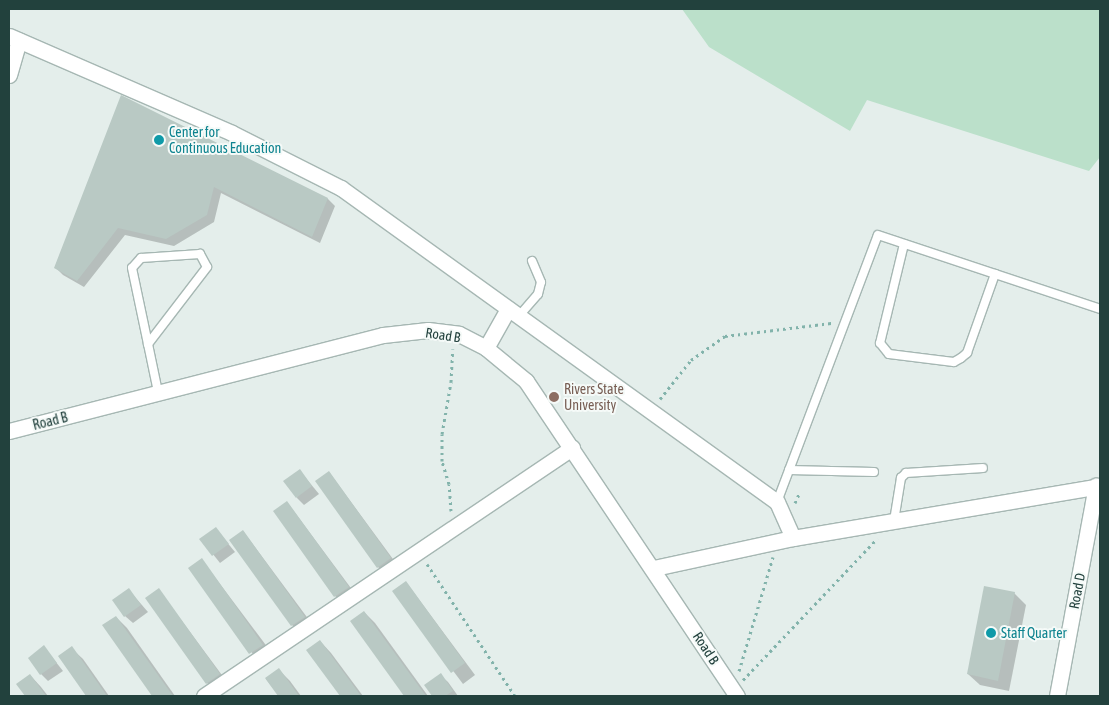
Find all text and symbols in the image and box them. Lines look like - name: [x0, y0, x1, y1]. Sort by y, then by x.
- place label: Center for Continuous Education: [169, 124, 281, 156]
- marker: Center for Continuous Education: [153, 134, 165, 146]
- street label: Road B: [424, 324, 462, 346]
- place label: Rivers State University: [564, 381, 624, 414]
- marker: Rivers State University: [548, 391, 560, 403]
- street label: Road B: [31, 409, 69, 433]
- street label: Road D: [1065, 571, 1089, 611]
- place label: Staff Quarter: [1001, 625, 1067, 641]
- marker: Staff Quarter: [985, 627, 997, 639]
- street label: Road B: [689, 629, 723, 667]

